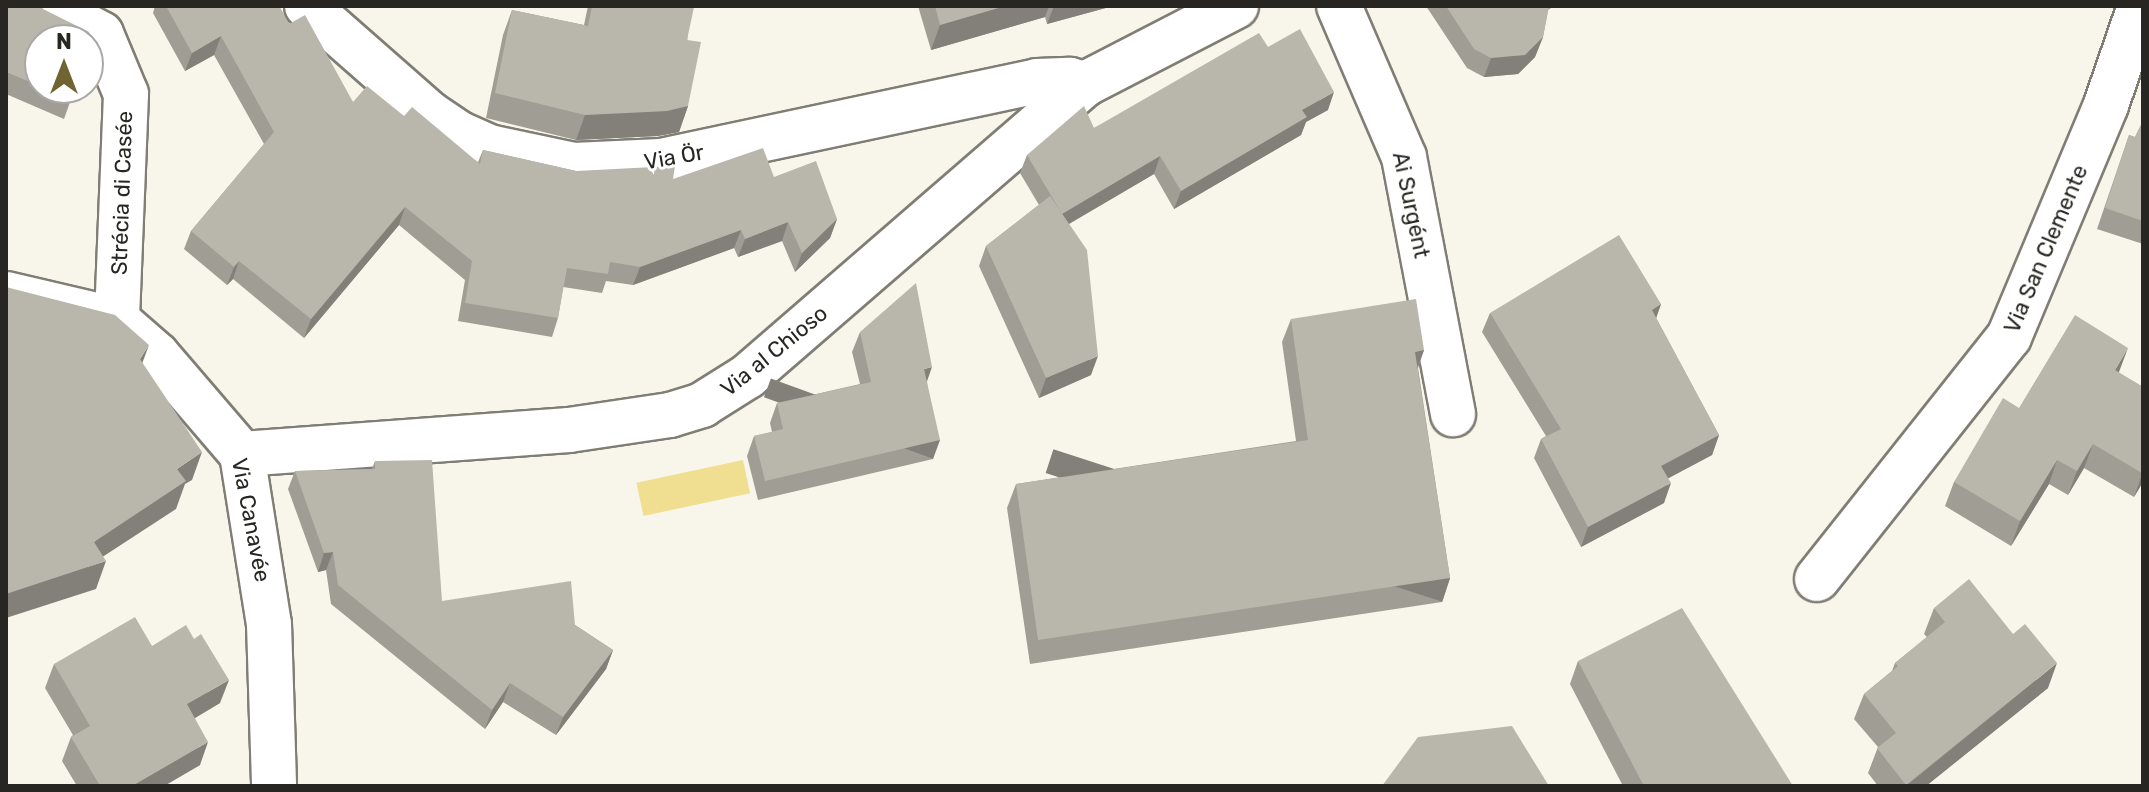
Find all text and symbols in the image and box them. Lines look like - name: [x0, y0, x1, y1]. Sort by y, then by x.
- north arrow: [24, 24, 104, 104]
- text: N: [56, 28, 72, 55]
- street label: Strécia di Casée: [106, 110, 138, 276]
- street label: Via Ör: [642, 139, 706, 175]
- street label: Ai Surgént: [1387, 150, 1435, 260]
- street label: Via San Clemente: [1999, 161, 2093, 337]
- street label: Via al Chioso: [715, 300, 833, 402]
- street label: Via Canavée: [226, 456, 276, 584]

